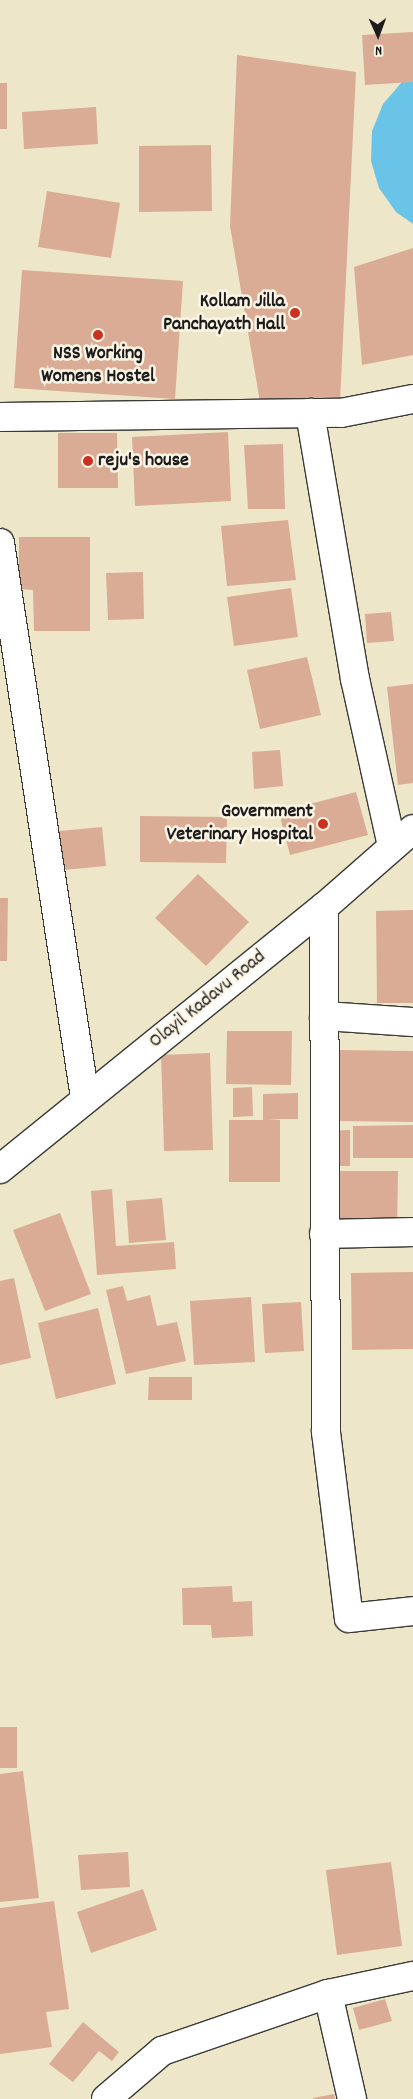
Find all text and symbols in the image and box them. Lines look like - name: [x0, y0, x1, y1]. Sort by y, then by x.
- north arrow: [353, 10, 403, 60]
- text: N: [375, 40, 382, 60]
- place label: Kollam Jilla Panchayath Hall: [163, 290, 285, 337]
- marker: Kollam Jilla Panchayath Hall: [289, 307, 301, 319]
- marker: NSS Working Womens Hostel: [92, 329, 104, 341]
- place label: NSS Working Womens Hostel: [41, 343, 155, 390]
- place label: reju's house: [98, 449, 189, 473]
- marker: reju's house: [82, 455, 94, 467]
- place label: Government Veterinary Hospital: [167, 800, 313, 847]
- marker: Government Veterinary Hospital: [317, 818, 329, 830]
- street label: Olayil Kadavu Road: [145, 946, 271, 1054]

